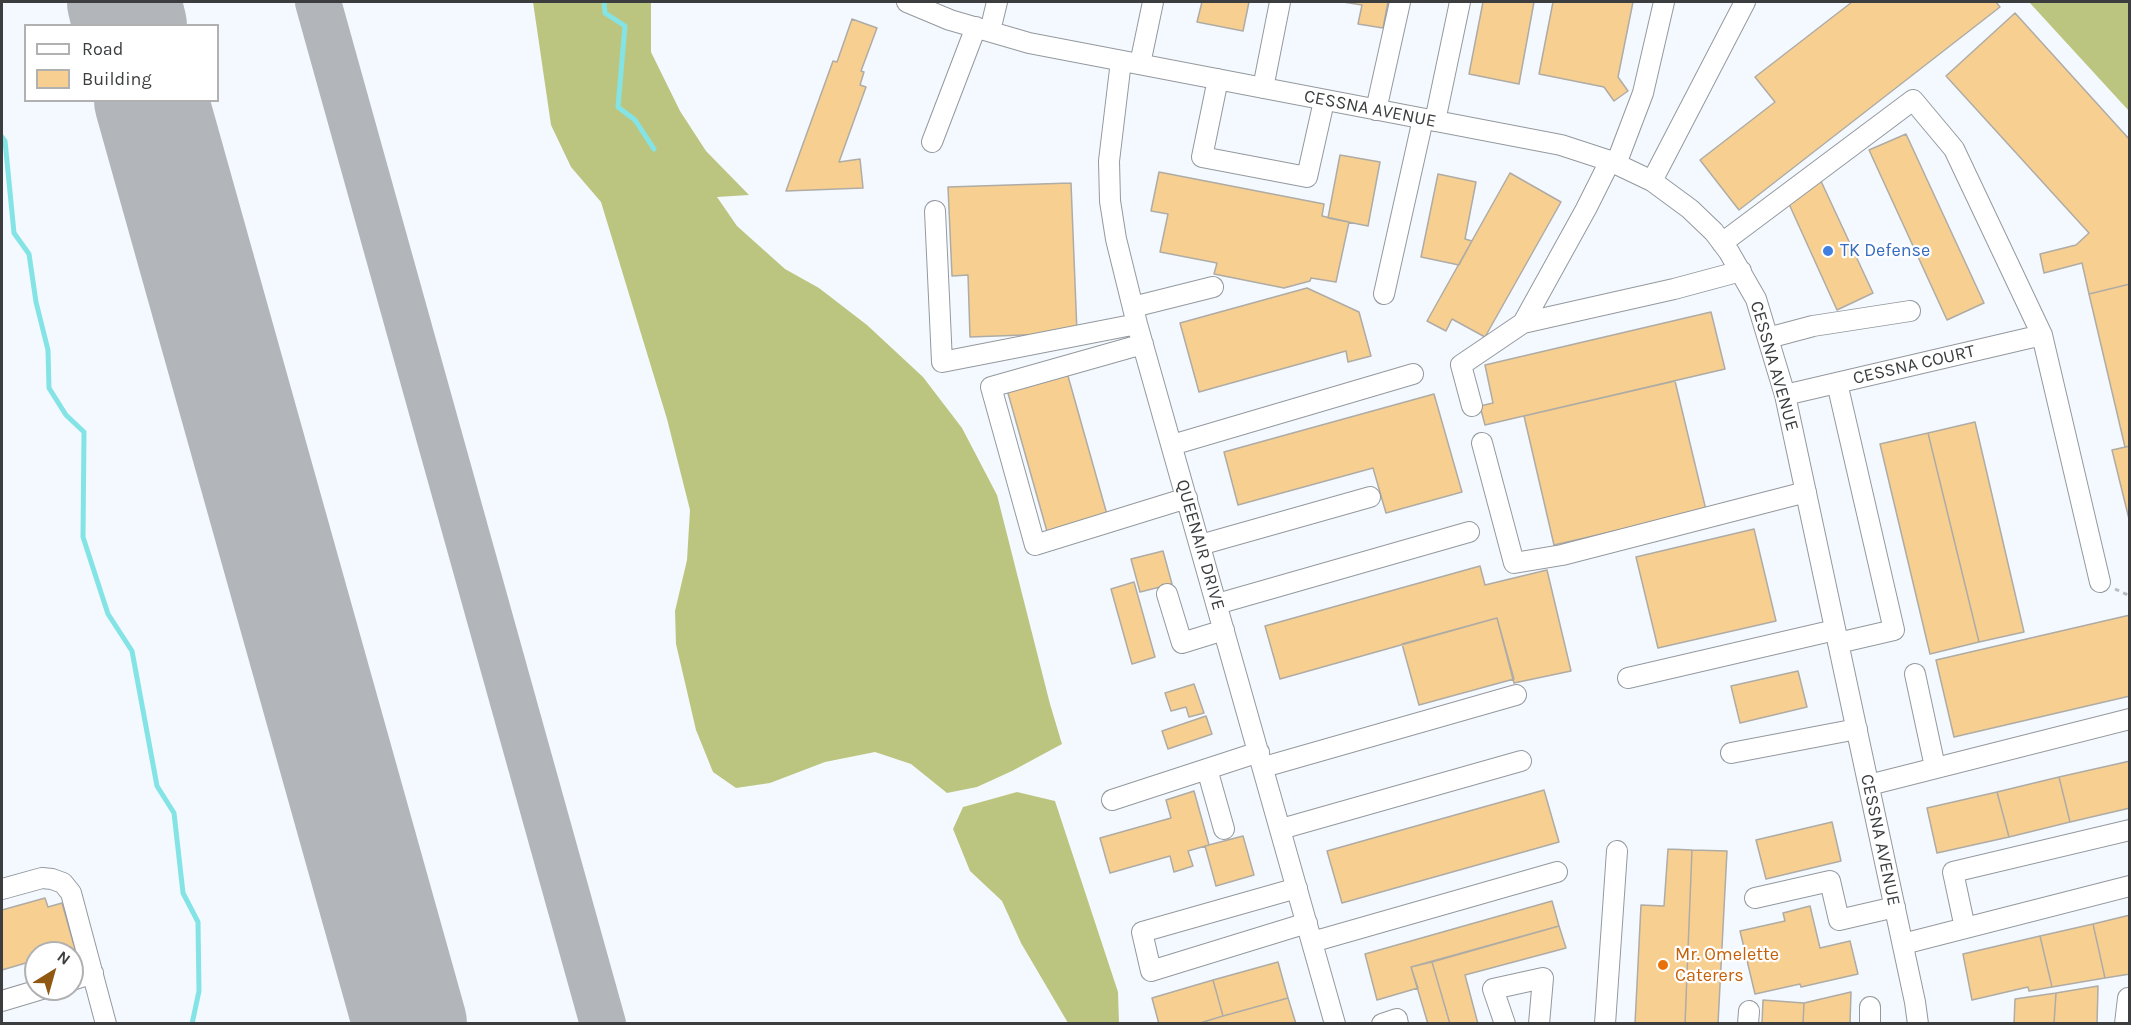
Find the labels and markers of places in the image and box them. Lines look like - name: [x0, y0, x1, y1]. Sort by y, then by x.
- place label: TK Defense: [1840, 240, 1930, 262]
- marker: TK Defense: [1821, 244, 1835, 258]
- place label: Mr. Omelette Caterers: [1675, 944, 1779, 986]
- marker: Mr. Omelette Caterers: [1656, 958, 1670, 972]

